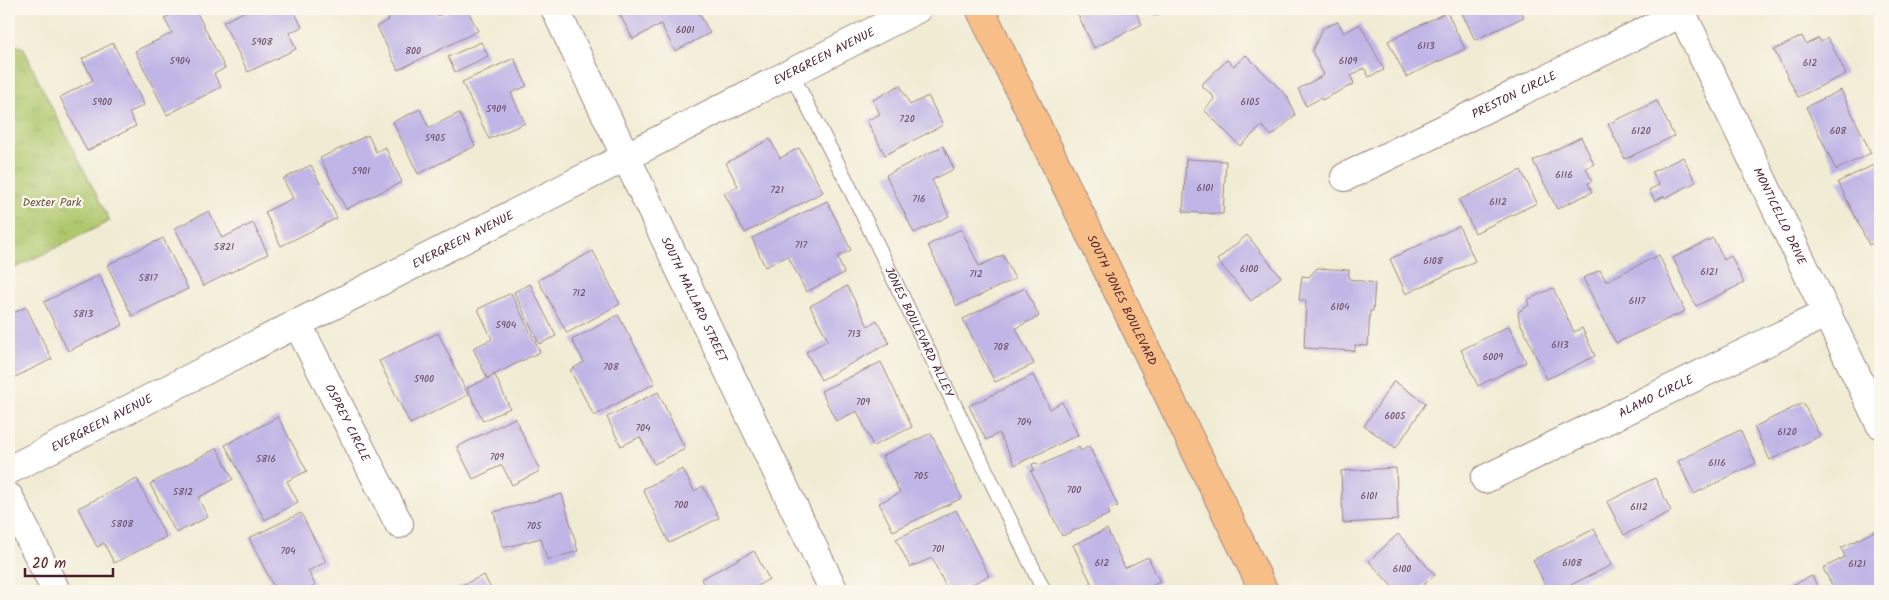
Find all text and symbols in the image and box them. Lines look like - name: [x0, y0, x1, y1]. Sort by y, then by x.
- house number: 6001: [676, 22, 694, 38]
- street label: EVERGREEN AVENUE: [770, 22, 879, 90]
- house number: 5908: [251, 34, 274, 50]
- house number: 6113: [1417, 38, 1435, 54]
- house number: 800: [405, 43, 421, 59]
- house number: 5904: [170, 53, 191, 69]
- house number: 6109: [1339, 53, 1357, 69]
- house number: 612: [1803, 55, 1817, 71]
- street label: PRESTON CIRCLE: [1469, 66, 1561, 124]
- house number: 5900: [92, 94, 112, 110]
- house number: 6105: [1240, 94, 1260, 110]
- house number: 5909: [486, 101, 506, 117]
- house number: 720: [899, 111, 915, 127]
- house number: 6120: [1631, 123, 1651, 139]
- house number: 608: [1830, 123, 1847, 139]
- house number: 5905: [425, 130, 446, 146]
- house number: 5901: [352, 163, 370, 179]
- street label: MONTICELLO DRIVE: [1748, 164, 1812, 269]
- house number: 6116: [1555, 167, 1573, 183]
- house number: 6101: [1197, 180, 1213, 196]
- house number: 721: [770, 182, 784, 198]
- house number: 716: [912, 191, 926, 207]
- park label: Dexter Park: [23, 193, 82, 212]
- house number: 6112: [1489, 194, 1507, 210]
- street label: EVERGREEN AVENUE: [409, 206, 518, 274]
- street label: SOUTH JONES BOULEVARD: [1082, 232, 1162, 369]
- street label: SOUTH MALLARD STREET: [656, 234, 733, 367]
- house number: 717: [795, 237, 808, 253]
- house number: 5821: [214, 239, 234, 255]
- house number: 6108: [1423, 253, 1444, 269]
- house number: 6100: [1240, 261, 1258, 277]
- street label: JONES BOULEVARD ALLEY: [879, 264, 959, 402]
- house number: 6121: [1700, 264, 1718, 280]
- house number: 712: [969, 266, 983, 282]
- house number: 5817: [138, 270, 158, 286]
- house number: 712: [572, 285, 586, 301]
- house number: 6117: [1629, 293, 1646, 309]
- house number: 6104: [1330, 299, 1350, 315]
- house number: 5813: [73, 306, 93, 322]
- house number: 5904: [496, 317, 517, 333]
- house number: 713: [847, 326, 861, 342]
- house number: 6113: [1551, 337, 1569, 353]
- house number: 708: [993, 339, 1010, 355]
- house number: 6009: [1483, 349, 1503, 365]
- house number: 708: [603, 359, 620, 375]
- street label: ALAMO CIRCLE: [1615, 370, 1698, 423]
- house number: 5900: [414, 371, 434, 387]
- street label: OSPREY CIRCLE: [320, 381, 375, 466]
- street label: EVERGREEN AVENUE: [48, 389, 157, 457]
- house number: 709: [856, 394, 870, 410]
- house number: 6005: [1385, 408, 1406, 424]
- house number: 704: [1016, 414, 1032, 430]
- house number: 704: [635, 420, 651, 436]
- house number: 6120: [1777, 424, 1797, 440]
- house number: 709: [490, 449, 504, 465]
- house number: 5816: [256, 451, 276, 467]
- house number: 6116: [1708, 455, 1726, 471]
- house number: 705: [914, 468, 929, 484]
- house number: 700: [1067, 482, 1081, 498]
- house number: 5812: [173, 484, 193, 500]
- house number: 6101: [1361, 488, 1377, 504]
- house number: 700: [674, 497, 688, 513]
- house number: 6112: [1630, 499, 1648, 515]
- house number: 5808: [111, 516, 134, 532]
- house number: 705: [527, 518, 542, 534]
- house number: 701: [932, 541, 944, 557]
- house number: 704: [280, 543, 296, 559]
- scale bar: [25, 545, 112, 577]
- text: 20 m: [32, 552, 66, 576]
- house number: 612: [1095, 555, 1109, 571]
- house number: 6108: [1562, 555, 1583, 571]
- house number: 6121: [1848, 556, 1866, 572]
- house number: 6100: [1393, 561, 1411, 577]

